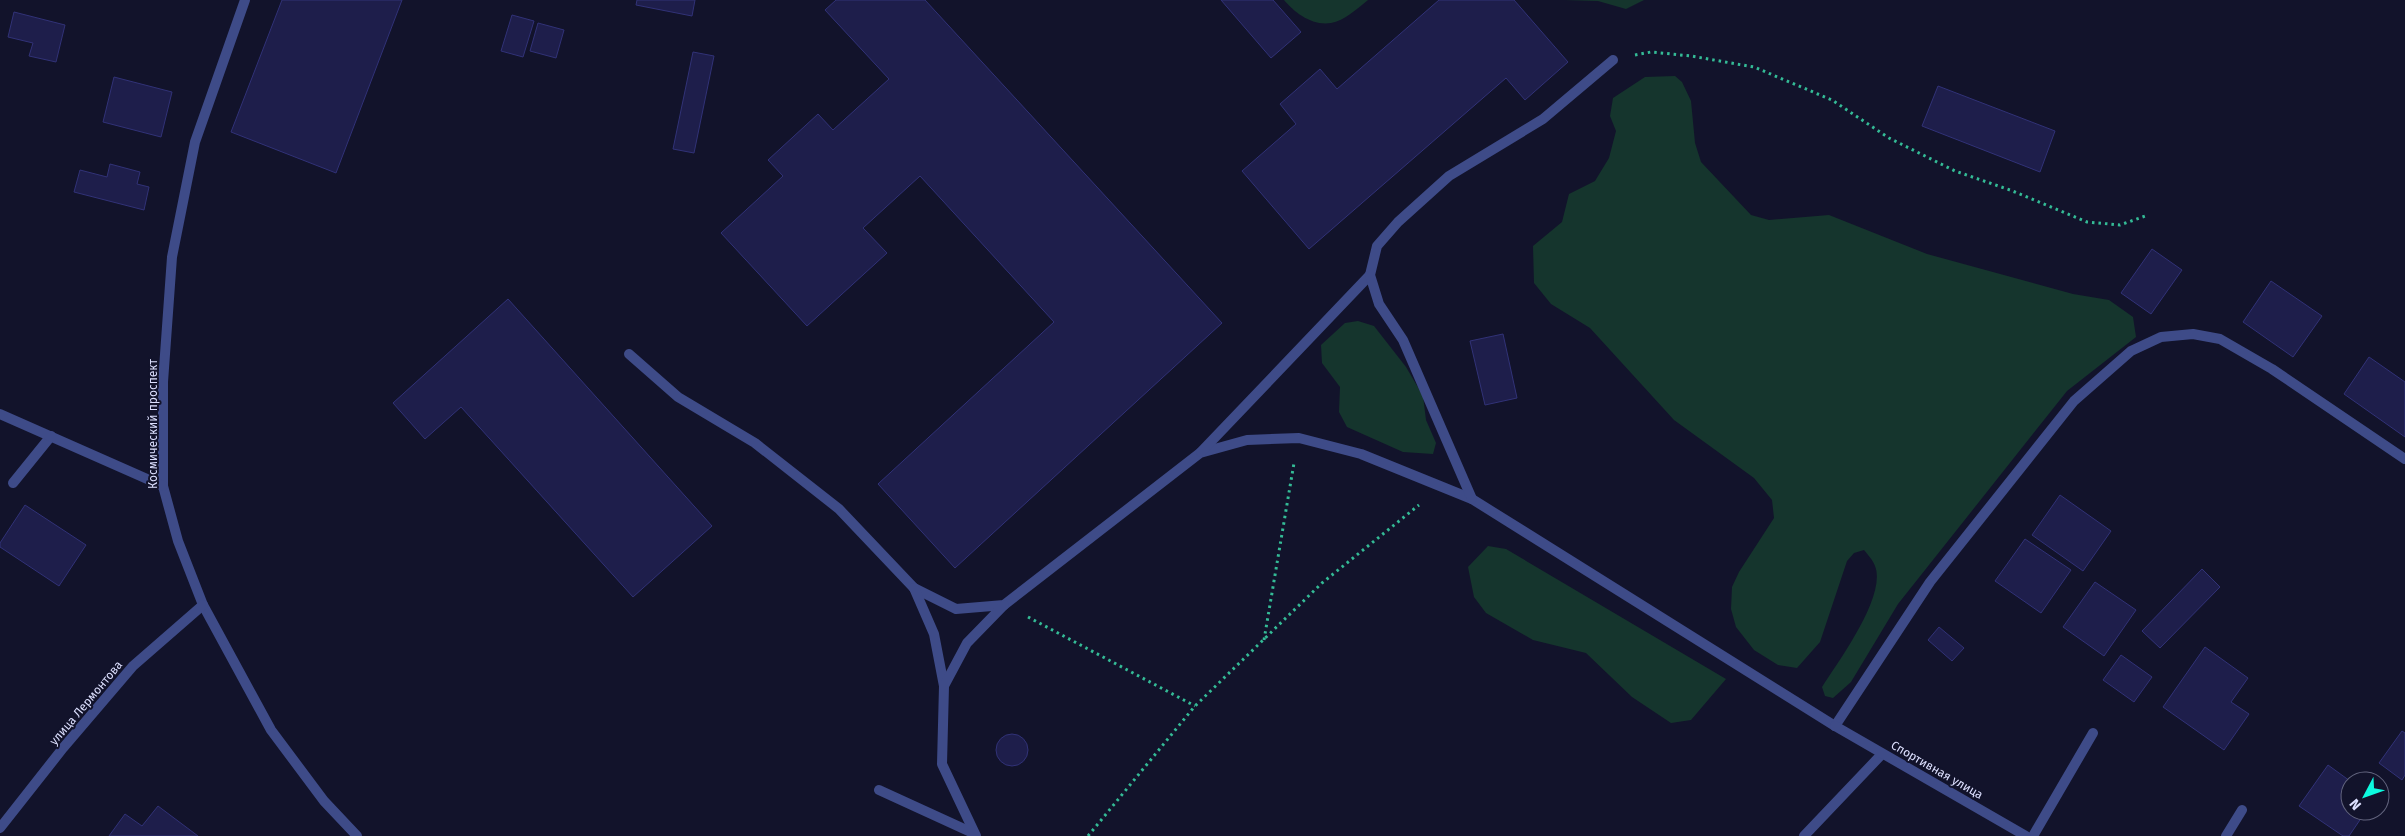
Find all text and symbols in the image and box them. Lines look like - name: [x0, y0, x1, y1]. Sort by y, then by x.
- street label: Космический проспект: [146, 359, 160, 489]
- street label: улица Лермонтова: [47, 658, 125, 748]
- street label: Спортивная улица: [1889, 738, 1985, 802]
- north arrow: [2340, 771, 2390, 821]
- text: N: [2346, 795, 2365, 813]

